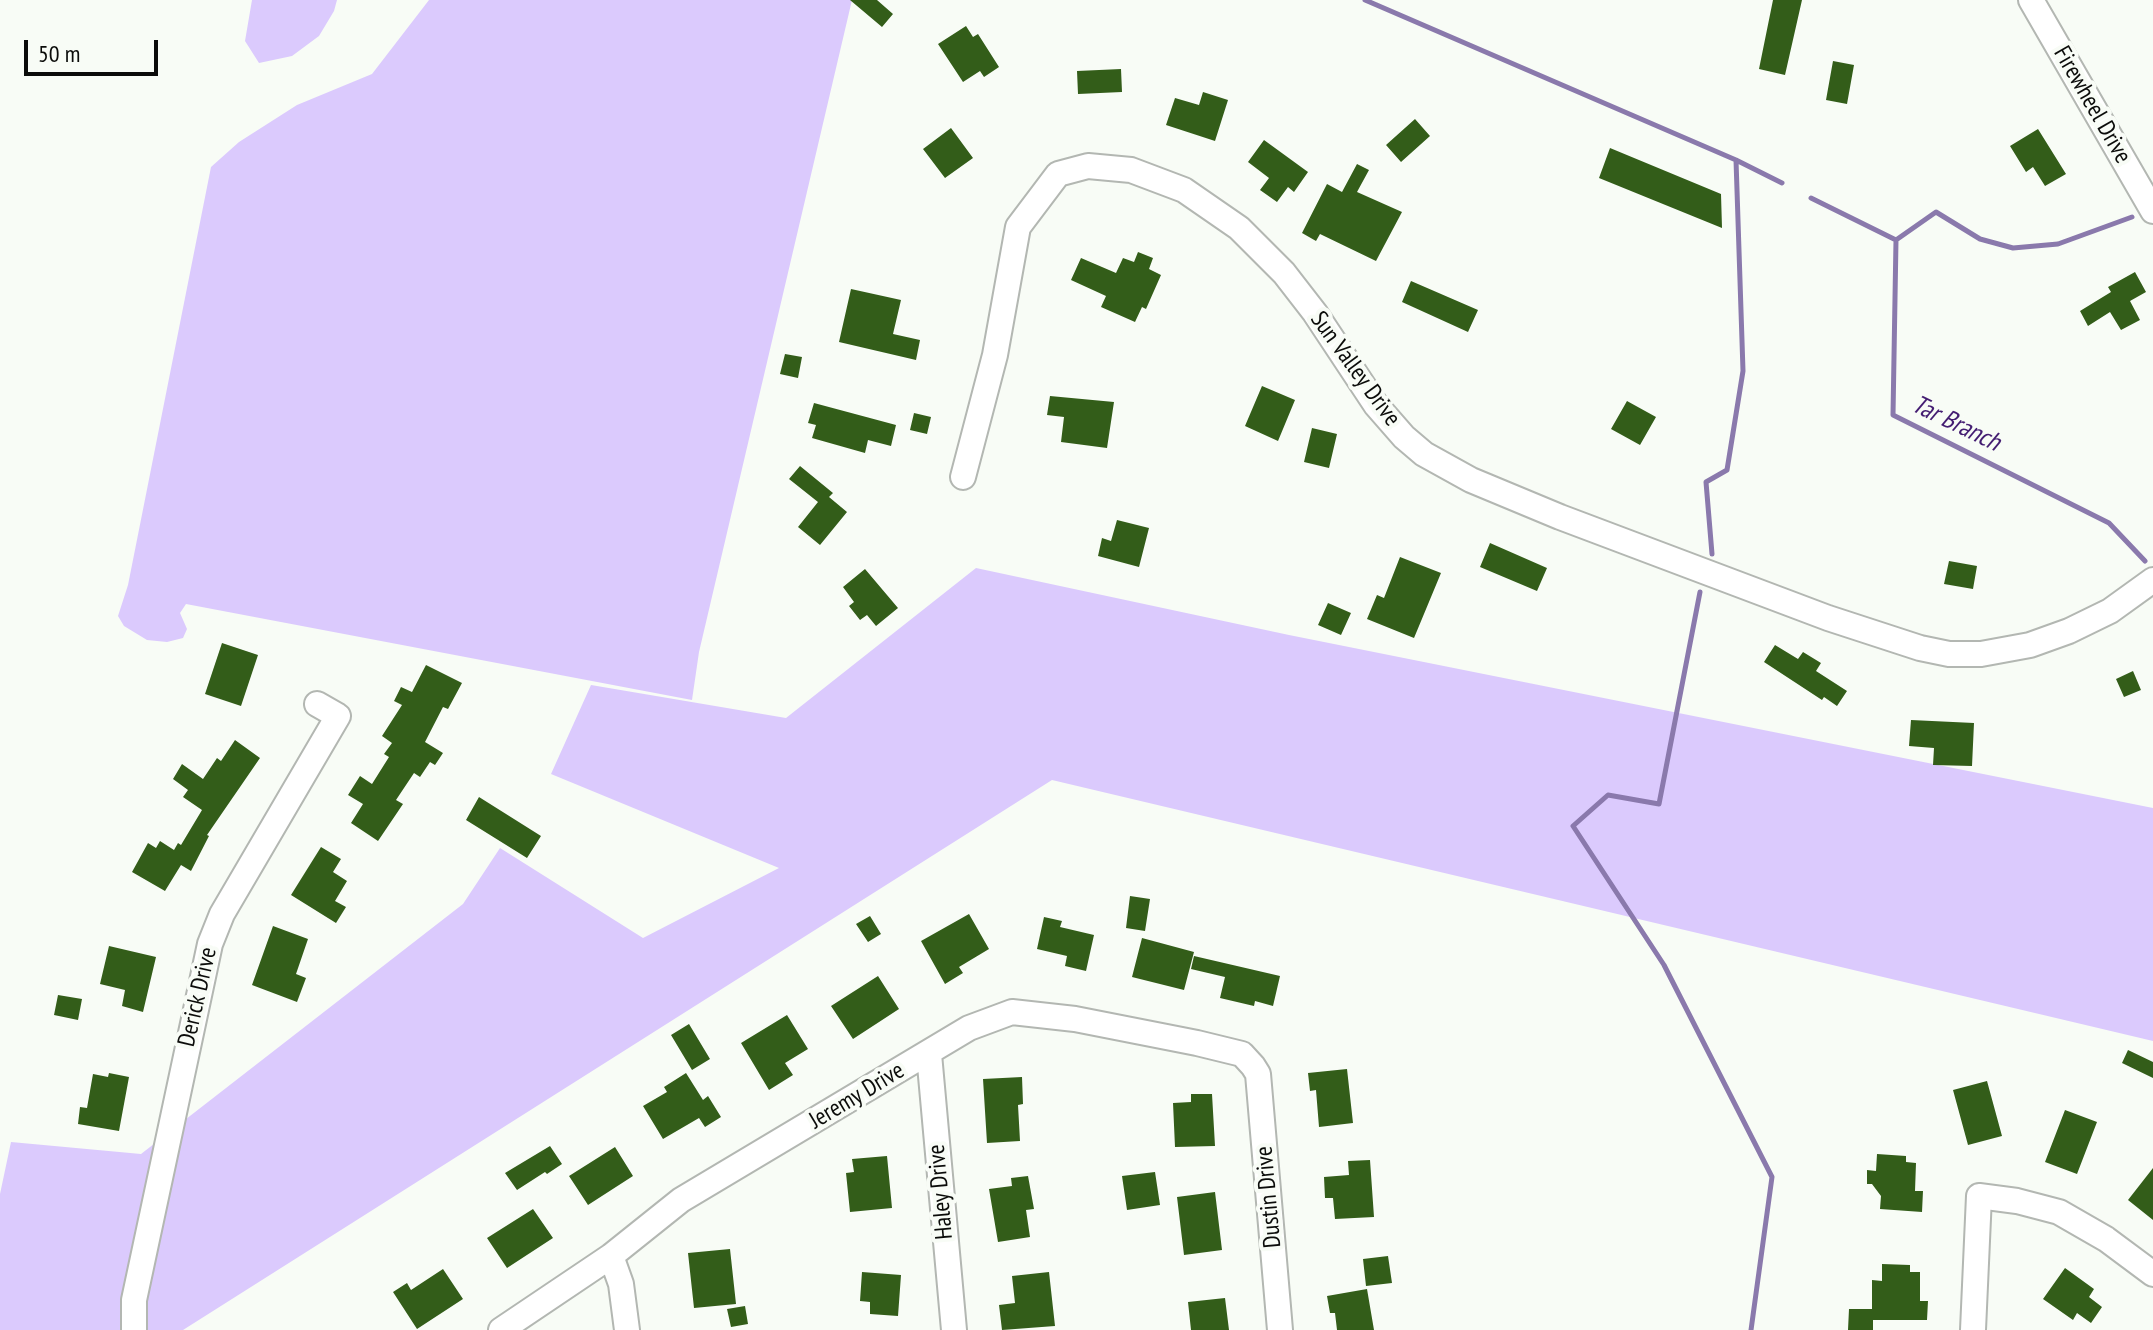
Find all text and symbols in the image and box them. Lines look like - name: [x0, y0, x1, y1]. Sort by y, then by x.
- scale bar: [28, 24, 162, 74]
- text: 50 m: [38, 38, 80, 69]
- street label: Firewheel Drive: [2047, 41, 2137, 169]
- street label: Sun Valley Drive: [1304, 306, 1406, 432]
- water label: Tar Branch: [1907, 389, 2005, 459]
- street label: Derick Drive: [173, 945, 223, 1049]
- street label: Jeremy Drive: [804, 1056, 910, 1136]
- street label: Haley Drive: [923, 1143, 959, 1241]
- street label: Dustin Drive: [1250, 1145, 1288, 1249]

